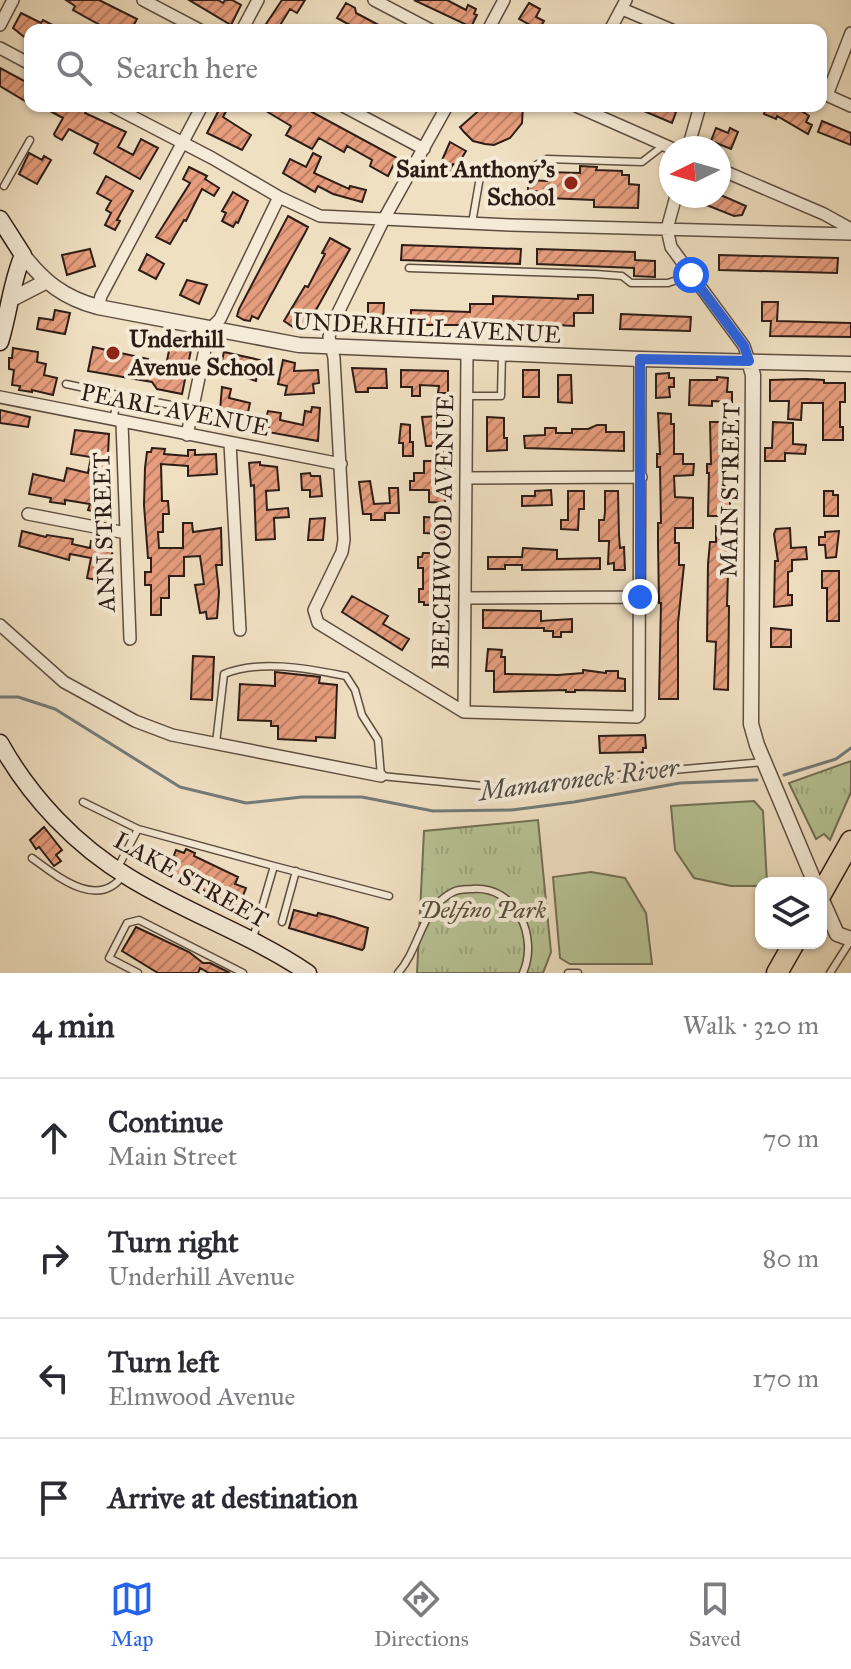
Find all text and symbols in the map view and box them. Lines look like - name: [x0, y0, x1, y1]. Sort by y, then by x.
- search box: [24, 24, 827, 112]
- icon: search: [52, 46, 96, 90]
- text: Search here: [116, 50, 258, 86]
- north arrow: [659, 136, 731, 208]
- place label: Saint Anthony's School: [396, 154, 556, 212]
- marker: Saint Anthony's School: [562, 174, 580, 192]
- route start: [673, 257, 709, 293]
- street label: UNDERHILL AVENUE: [292, 306, 562, 350]
- place label: Underhill Avenue School: [127, 324, 275, 382]
- marker: Underhill Avenue School: [104, 344, 122, 362]
- street label: PEARL AVENUE: [78, 377, 272, 443]
- street label: BEECHWOOD AVENUE: [426, 394, 460, 670]
- street label: MAIN STREET: [713, 402, 747, 578]
- street label: ANN STREET: [86, 452, 122, 613]
- route end: [622, 579, 658, 615]
- water label: Mamaroneck River: [474, 751, 682, 807]
- street label: LAKE STREET: [109, 825, 273, 935]
- map controls: [755, 877, 827, 949]
- button: layers: [755, 877, 827, 949]
- park label: Delfino Park: [420, 895, 547, 925]
- text: 4 min: [32, 1005, 115, 1046]
- text: Walk · 320 m: [683, 1009, 819, 1041]
- text: Continue: [108, 1104, 223, 1140]
- icon: ahead: [32, 1116, 76, 1160]
- text: 70 m: [763, 1122, 819, 1154]
- text: Main Street: [108, 1140, 237, 1172]
- text: Turn right: [108, 1224, 239, 1260]
- icon: right: [32, 1236, 76, 1280]
- text: 80 m: [763, 1242, 819, 1274]
- text: Underhill Avenue: [108, 1260, 295, 1292]
- text: Turn left: [108, 1344, 219, 1380]
- icon: left: [32, 1356, 76, 1400]
- text: 170 m: [752, 1362, 819, 1394]
- text: Elmwood Avenue: [108, 1380, 295, 1412]
- icon: arrive: [32, 1476, 76, 1520]
- text: Arrive at destination: [108, 1480, 358, 1516]
- tab: Map: [110, 1577, 154, 1652]
- tab: Directions: [374, 1577, 469, 1652]
- tab: Saved: [689, 1577, 741, 1652]

